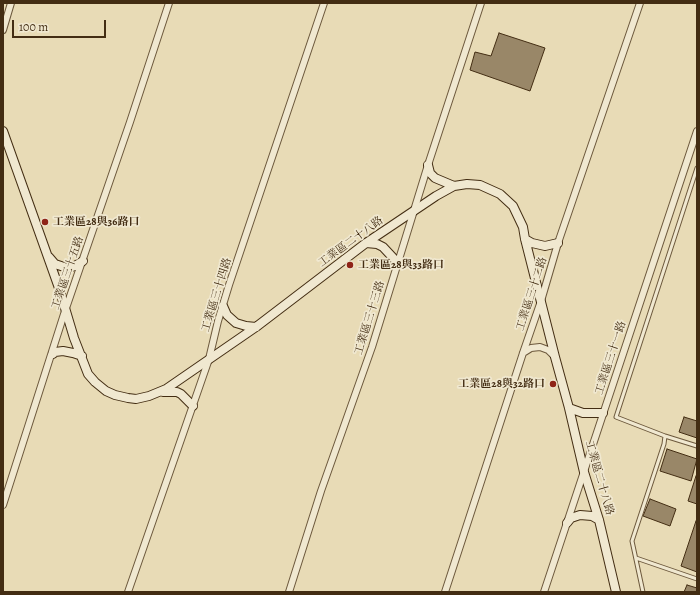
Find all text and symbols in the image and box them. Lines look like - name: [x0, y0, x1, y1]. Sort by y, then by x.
- scale bar: [14, 12, 108, 38]
- text: 100 m: [19, 19, 48, 35]
- street label: 工業區二十八路: [316, 214, 386, 270]
- place label: 工業區28與36路口: [53, 215, 139, 229]
- marker: 工業區28與36路口: [40, 217, 50, 227]
- street label: 工業區三十五路: [49, 234, 87, 312]
- street label: 工業區三十二路: [514, 255, 550, 333]
- street label: 工業區三十四路: [199, 256, 235, 334]
- place label: 工業區28與33路口: [358, 258, 444, 272]
- marker: 工業區28與33路口: [345, 260, 355, 270]
- street label: 工業區三十三路: [352, 279, 388, 357]
- street label: 工業區三十一路: [593, 319, 629, 397]
- place label: 工業區28與32路口: [458, 377, 545, 391]
- marker: 工業區28與32路口: [548, 379, 558, 389]
- street label: 工業區二十八路: [582, 439, 616, 517]

